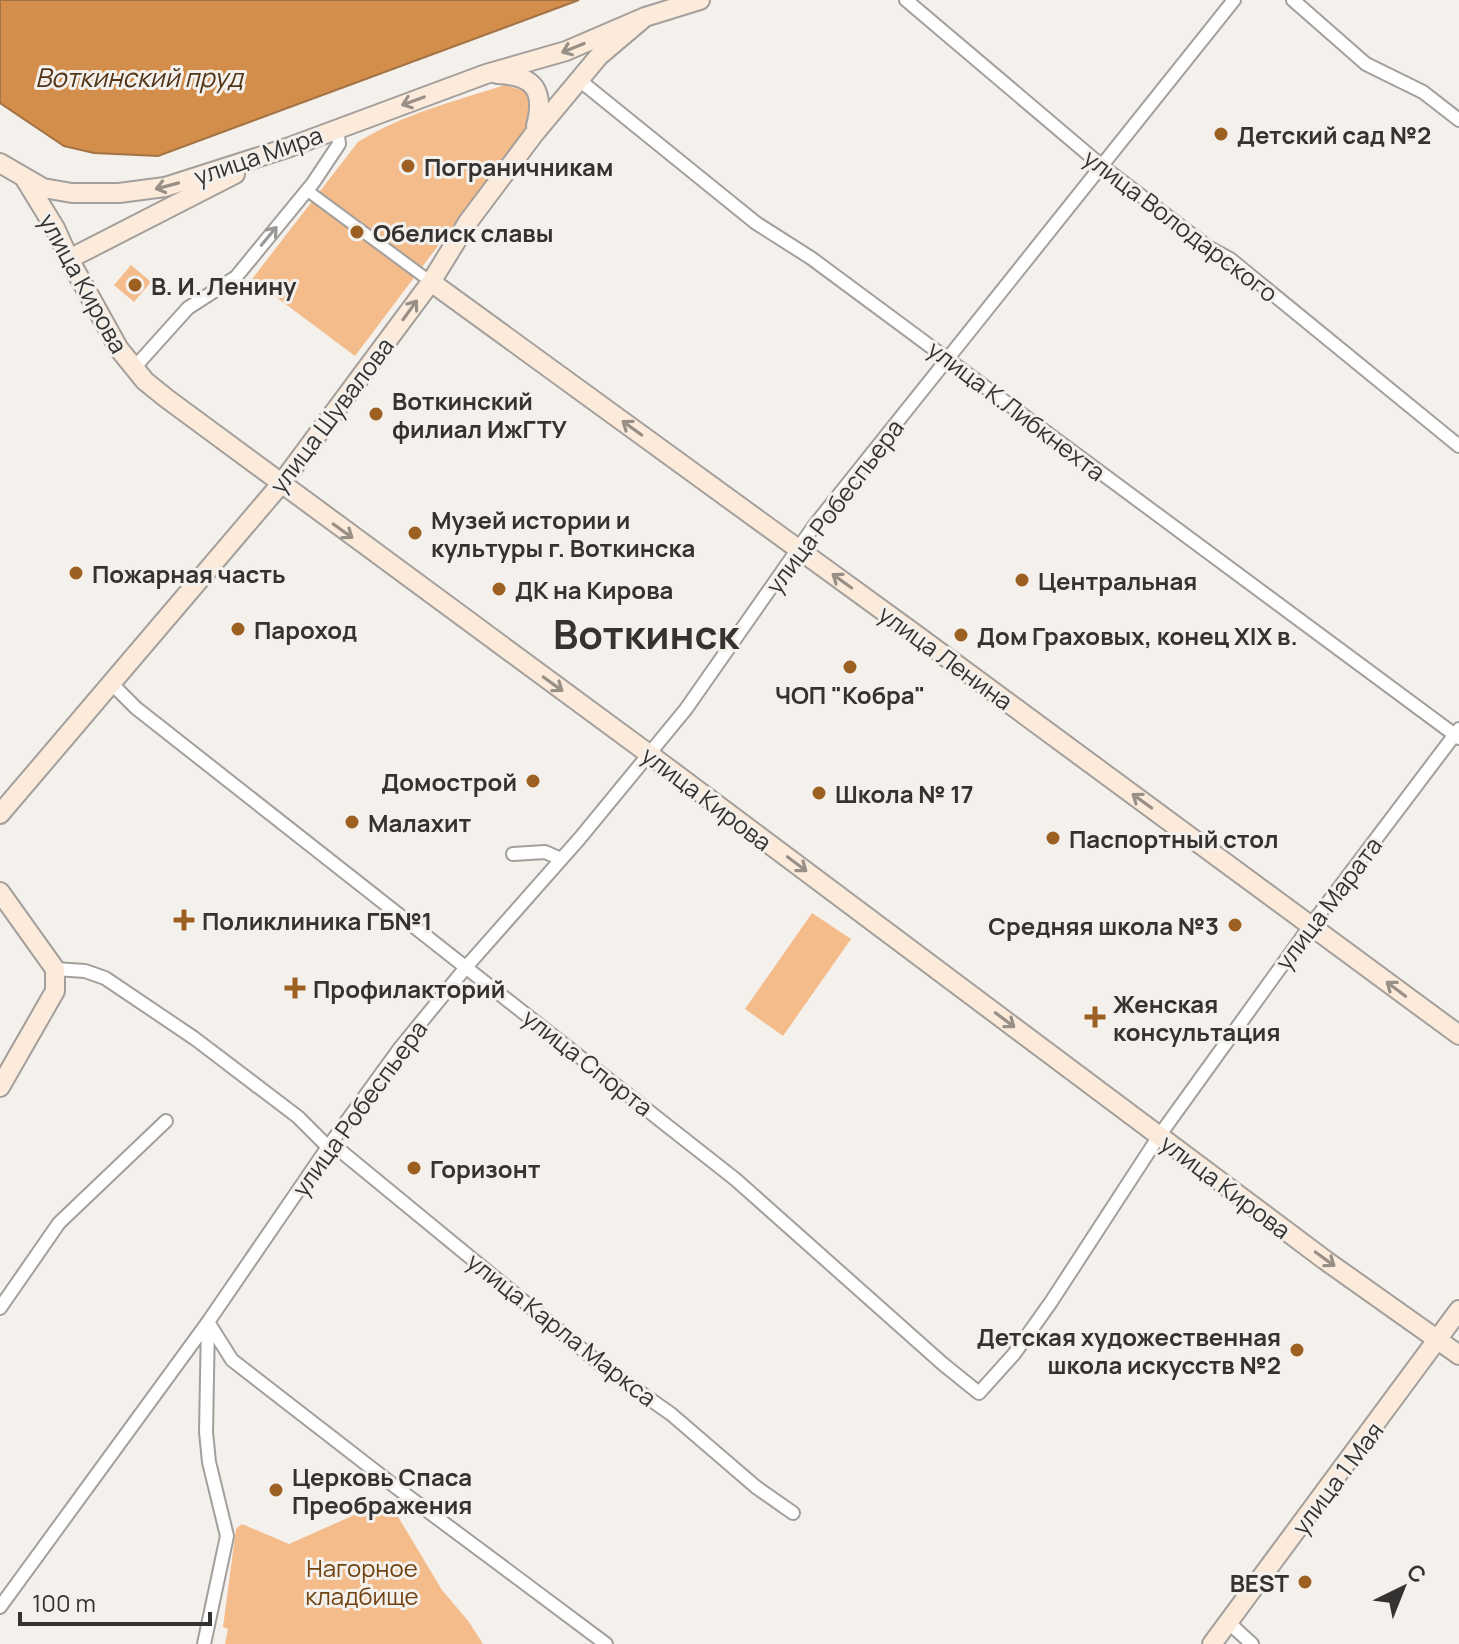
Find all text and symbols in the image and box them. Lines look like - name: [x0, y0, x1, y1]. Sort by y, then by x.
- one-way arrow: [561, 42, 586, 56]
- water label: Воткинский пруд: [35, 59, 244, 95]
- one-way arrow: [401, 95, 426, 109]
- street label: улица Мира: [189, 118, 327, 192]
- place label: Детский сад №2: [1237, 118, 1431, 151]
- marker: Детский сад №2: [1212, 125, 1230, 143]
- street label: улица Володарского: [1077, 141, 1285, 309]
- place label: Пограничникам: [424, 150, 613, 183]
- marker: Пограничникам: [399, 157, 417, 175]
- one-way arrow: [155, 179, 181, 194]
- street label: улица Кирова: [32, 207, 136, 359]
- place label: Обелиск славы: [373, 216, 553, 249]
- marker: Обелиск славы: [348, 223, 366, 241]
- one-way arrow: [260, 227, 278, 247]
- place label: В. И. Ленину: [151, 269, 297, 302]
- marker: В. И. Ленину: [126, 276, 144, 294]
- one-way arrow: [402, 299, 419, 321]
- street label: улица Шувалова: [261, 330, 401, 500]
- street label: улица К.Либкнехта: [921, 332, 1113, 488]
- place label: Воткинский филиал ИжГТУ: [392, 384, 568, 445]
- marker: Воткинский филиал ИжГТУ: [367, 405, 385, 423]
- street label: улица Робеспьера: [757, 412, 911, 600]
- one-way arrow: [621, 420, 643, 437]
- place label: Музей истории и культуры г. Воткинска: [431, 503, 695, 564]
- one-way arrow: [332, 523, 354, 539]
- marker: Музей истории и культуры г. Воткинска: [406, 524, 424, 542]
- place label: Пожарная часть: [92, 557, 286, 590]
- marker: Пожарная часть: [67, 564, 85, 582]
- place label: Центральная: [1038, 564, 1197, 597]
- marker: Центральная: [1013, 571, 1031, 589]
- place label: ДК на Кирова: [515, 573, 673, 606]
- one-way arrow: [832, 573, 853, 590]
- marker: ДК на Кирова: [490, 580, 508, 598]
- street label: улица Ленина: [872, 597, 1020, 717]
- district label: Воткинск: [553, 606, 741, 661]
- place label: Пароход: [254, 613, 357, 646]
- place label: Дом Граховых, конец XIX в.: [977, 619, 1298, 652]
- marker: Пароход: [229, 620, 247, 638]
- marker: Дом Граховых, конец XIX в.: [952, 626, 970, 644]
- marker: ЧОП "Кобра": [841, 658, 859, 676]
- one-way arrow: [542, 676, 564, 692]
- place label: ЧОП "Кобра": [775, 678, 925, 711]
- street label: улица Кирова: [635, 738, 779, 858]
- place label: Домострой: [381, 765, 517, 798]
- marker: Домострой: [524, 772, 542, 790]
- place label: Школа № 17: [835, 777, 974, 810]
- marker: Школа № 17: [810, 784, 828, 802]
- one-way arrow: [1132, 793, 1153, 810]
- place label: Малахит: [368, 806, 472, 839]
- marker: Малахит: [343, 813, 361, 831]
- place label: Паспортный стол: [1069, 822, 1279, 855]
- marker: Паспортный стол: [1044, 829, 1062, 847]
- street label: улица Марата: [1267, 830, 1389, 976]
- one-way arrow: [785, 856, 807, 873]
- place label: Поликлиника ГБ№1: [202, 904, 432, 937]
- marker: Поликлиника ГБ№1: [173, 909, 195, 931]
- place label: Средняя школа №3: [988, 909, 1219, 942]
- marker: Средняя школа №3: [1226, 916, 1244, 934]
- place label: Профилакторий: [313, 972, 505, 1005]
- marker: Профилакторий: [284, 977, 306, 999]
- one-way arrow: [1386, 980, 1408, 997]
- place label: Женская консультация: [1113, 987, 1280, 1048]
- street label: улица Спорта: [516, 1001, 660, 1123]
- marker: Женская консультация: [1084, 1006, 1106, 1028]
- one-way arrow: [993, 1012, 1015, 1029]
- street label: улица Робеспьера: [284, 1013, 434, 1203]
- street label: улица Кирова: [1154, 1126, 1298, 1246]
- place label: Горизонт: [430, 1152, 541, 1185]
- marker: Горизонт: [405, 1159, 423, 1177]
- street label: улица Карла Маркса: [460, 1245, 664, 1413]
- one-way arrow: [1314, 1251, 1336, 1268]
- place label: Детская художественная школа искусств №2: [977, 1320, 1281, 1381]
- marker: Детская художественная школа искусств №2: [1288, 1341, 1306, 1359]
- street label: улица 1 Мая: [1284, 1415, 1390, 1541]
- place label: Церковь Спаса Преображения: [292, 1460, 472, 1521]
- marker: Церковь Спаса Преображения: [267, 1481, 285, 1499]
- north arrow: [1363, 1548, 1443, 1628]
- park label: Нагорное кладбище: [305, 1551, 419, 1612]
- text: С: [1400, 1557, 1433, 1590]
- place label: BEST: [1230, 1566, 1289, 1599]
- marker: BEST: [1296, 1573, 1314, 1591]
- scale bar: [20, 1576, 210, 1626]
- text: 100 m: [32, 1586, 96, 1619]

